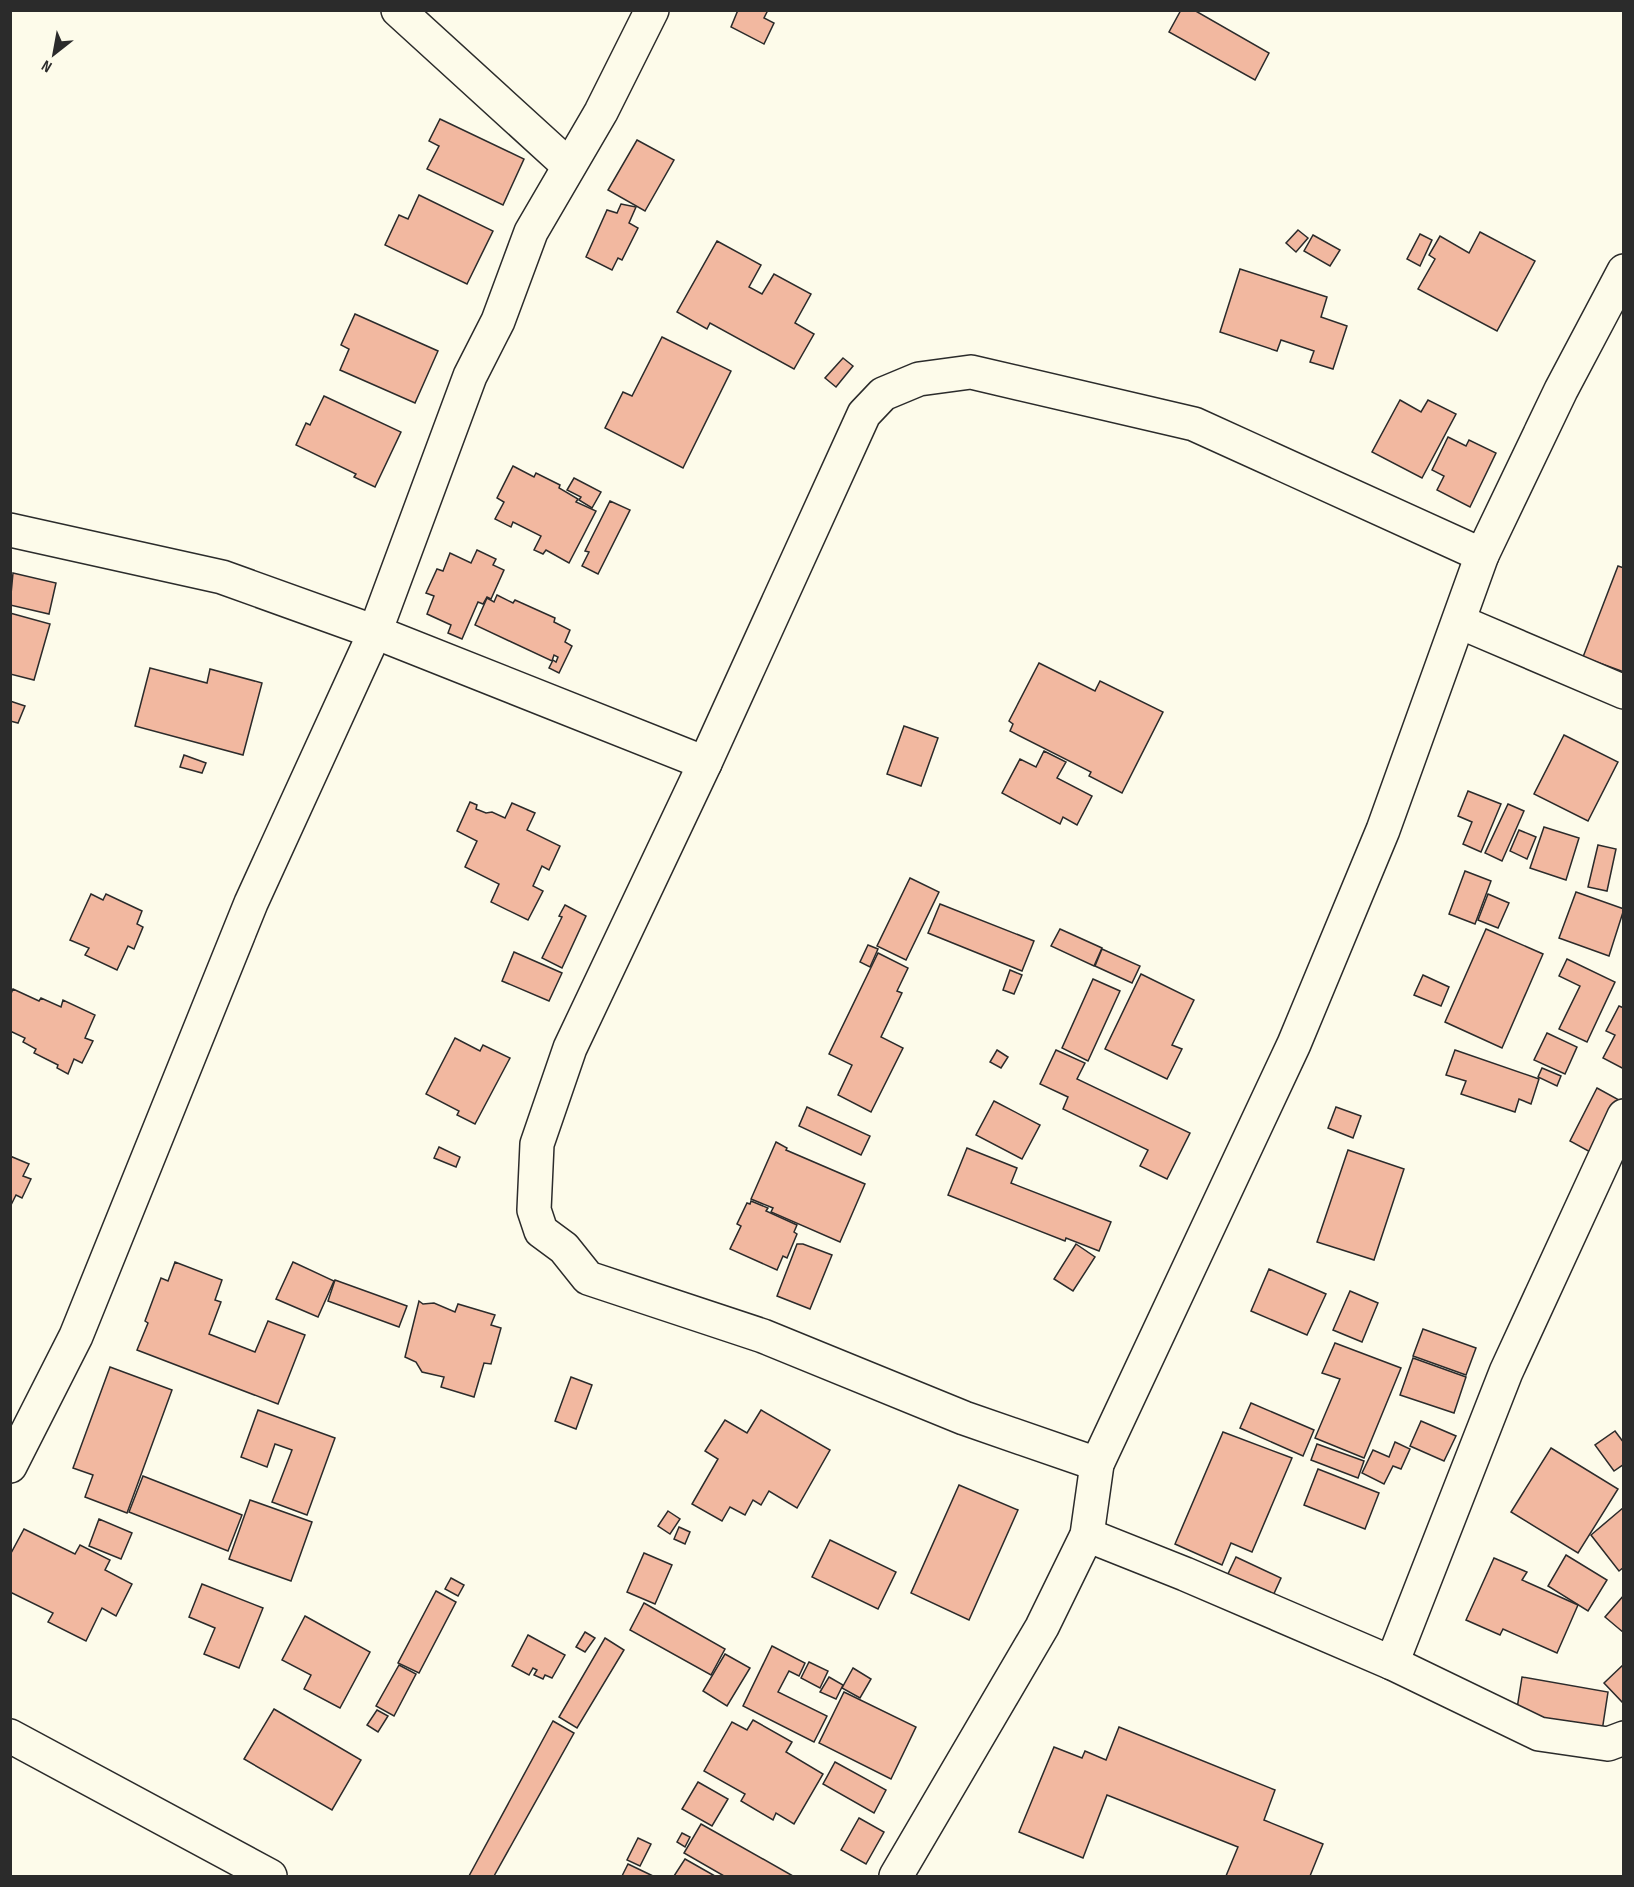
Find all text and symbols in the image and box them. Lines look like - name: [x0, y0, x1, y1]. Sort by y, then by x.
- north arrow: [24, 24, 84, 84]
- text: N: [38, 55, 56, 76]

